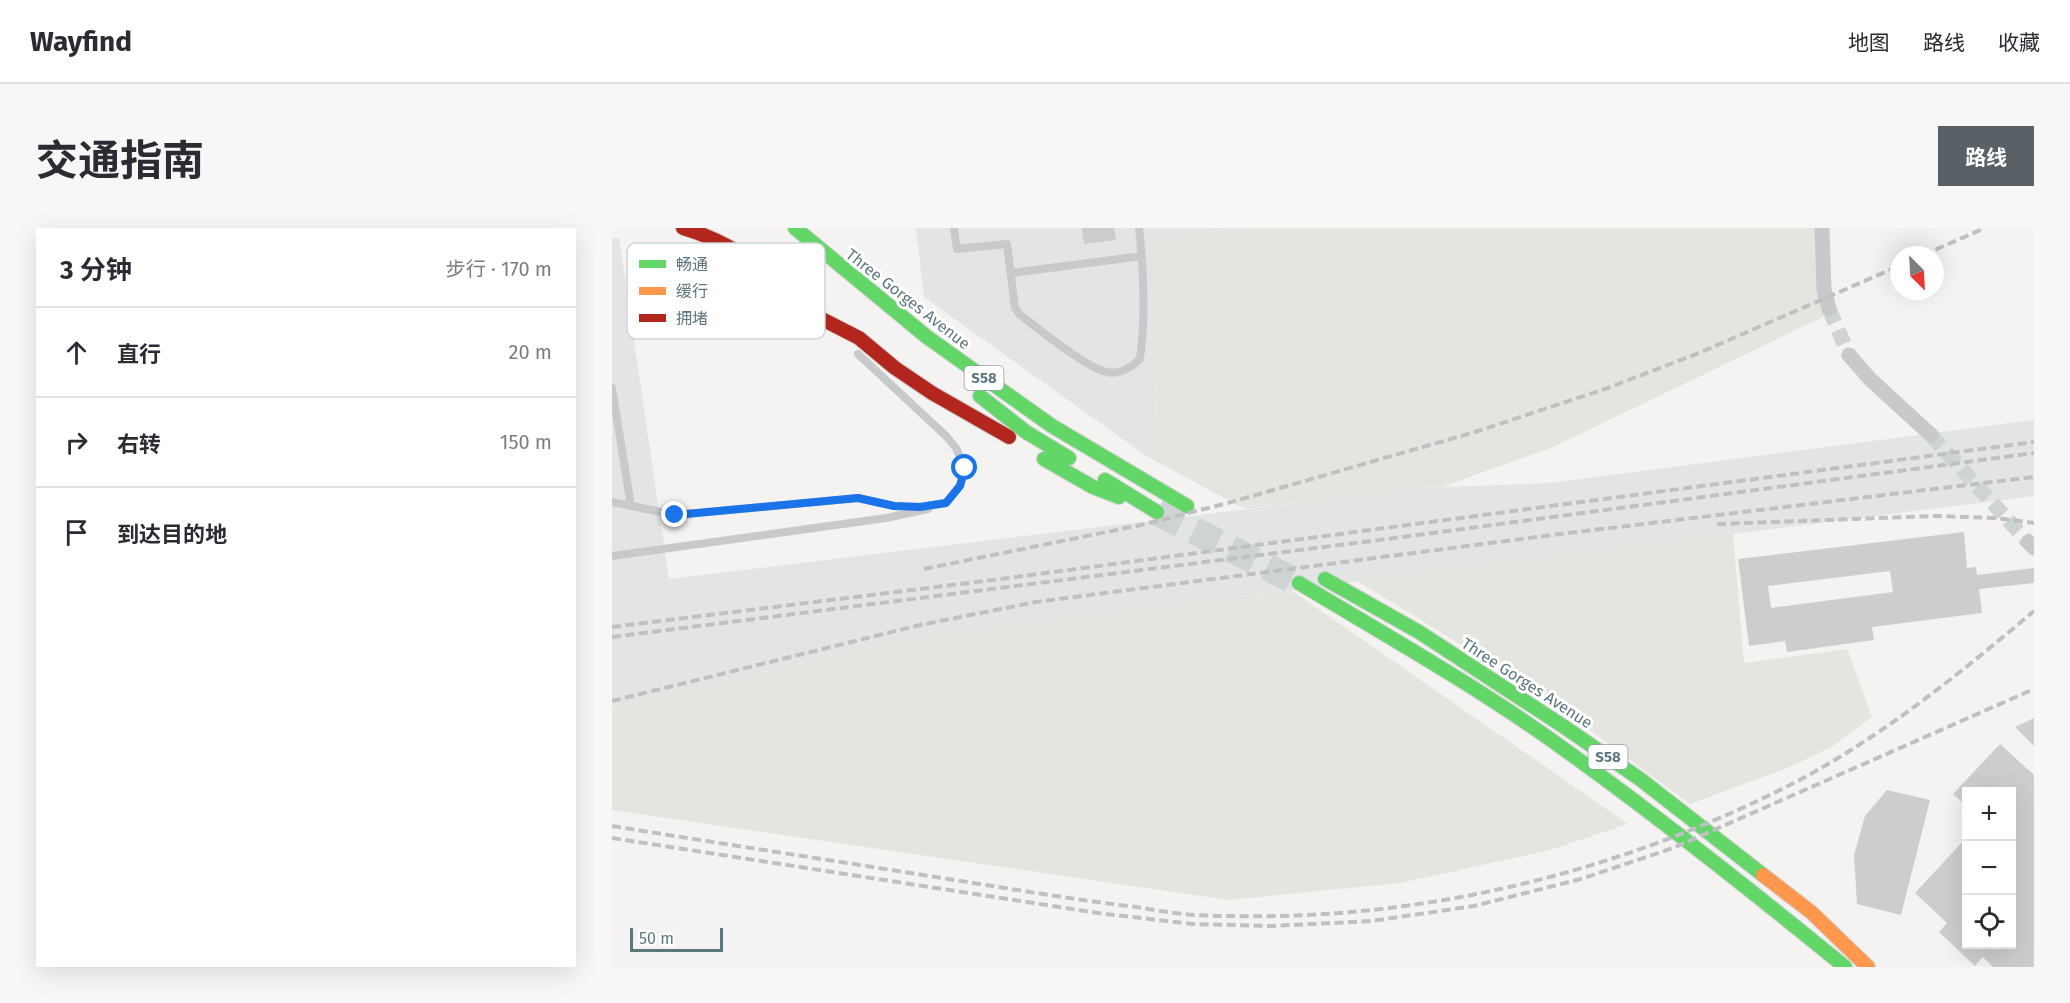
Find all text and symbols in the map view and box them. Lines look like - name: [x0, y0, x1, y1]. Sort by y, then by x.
- text: Wayfind: [30, 25, 132, 58]
- text: 地图: [1848, 30, 1890, 56]
- text: 路线: [1923, 30, 1965, 56]
- text: 收藏: [1998, 30, 2040, 56]
- button: 路线: [1938, 126, 2034, 186]
- text: 交通指南: [36, 136, 204, 186]
- legend: [627, 243, 825, 339]
- street label: Three Gorges Avenue: [842, 245, 974, 353]
- north arrow: [1890, 246, 1944, 300]
- text: 3 分钟: [60, 255, 132, 286]
- text: 畅通: [676, 255, 708, 274]
- text: 步行 · 170 m: [446, 257, 552, 281]
- text: 缓行: [676, 282, 708, 301]
- text: 拥堵: [676, 309, 708, 328]
- icon: ahead: [60, 336, 93, 369]
- text: 20 m: [509, 340, 552, 364]
- text: 直行: [117, 341, 161, 368]
- road number: S58: [964, 366, 1004, 390]
- icon: right: [60, 426, 93, 459]
- text: 150 m: [500, 430, 552, 454]
- text: 右转: [117, 431, 161, 458]
- route start: [951, 454, 977, 480]
- route end: [661, 501, 687, 527]
- icon: arrive: [60, 516, 93, 549]
- text: 到达目的地: [117, 521, 227, 548]
- street label: Three Gorges Avenue: [1458, 634, 1596, 732]
- road number: S58: [1588, 745, 1628, 769]
- map controls: [1962, 787, 2016, 949]
- button: +: [1962, 787, 2016, 841]
- button: −: [1962, 841, 2016, 895]
- button: locate: [1962, 895, 2016, 949]
- scale bar: [630, 925, 723, 952]
- text: 50 m: [639, 929, 674, 948]

